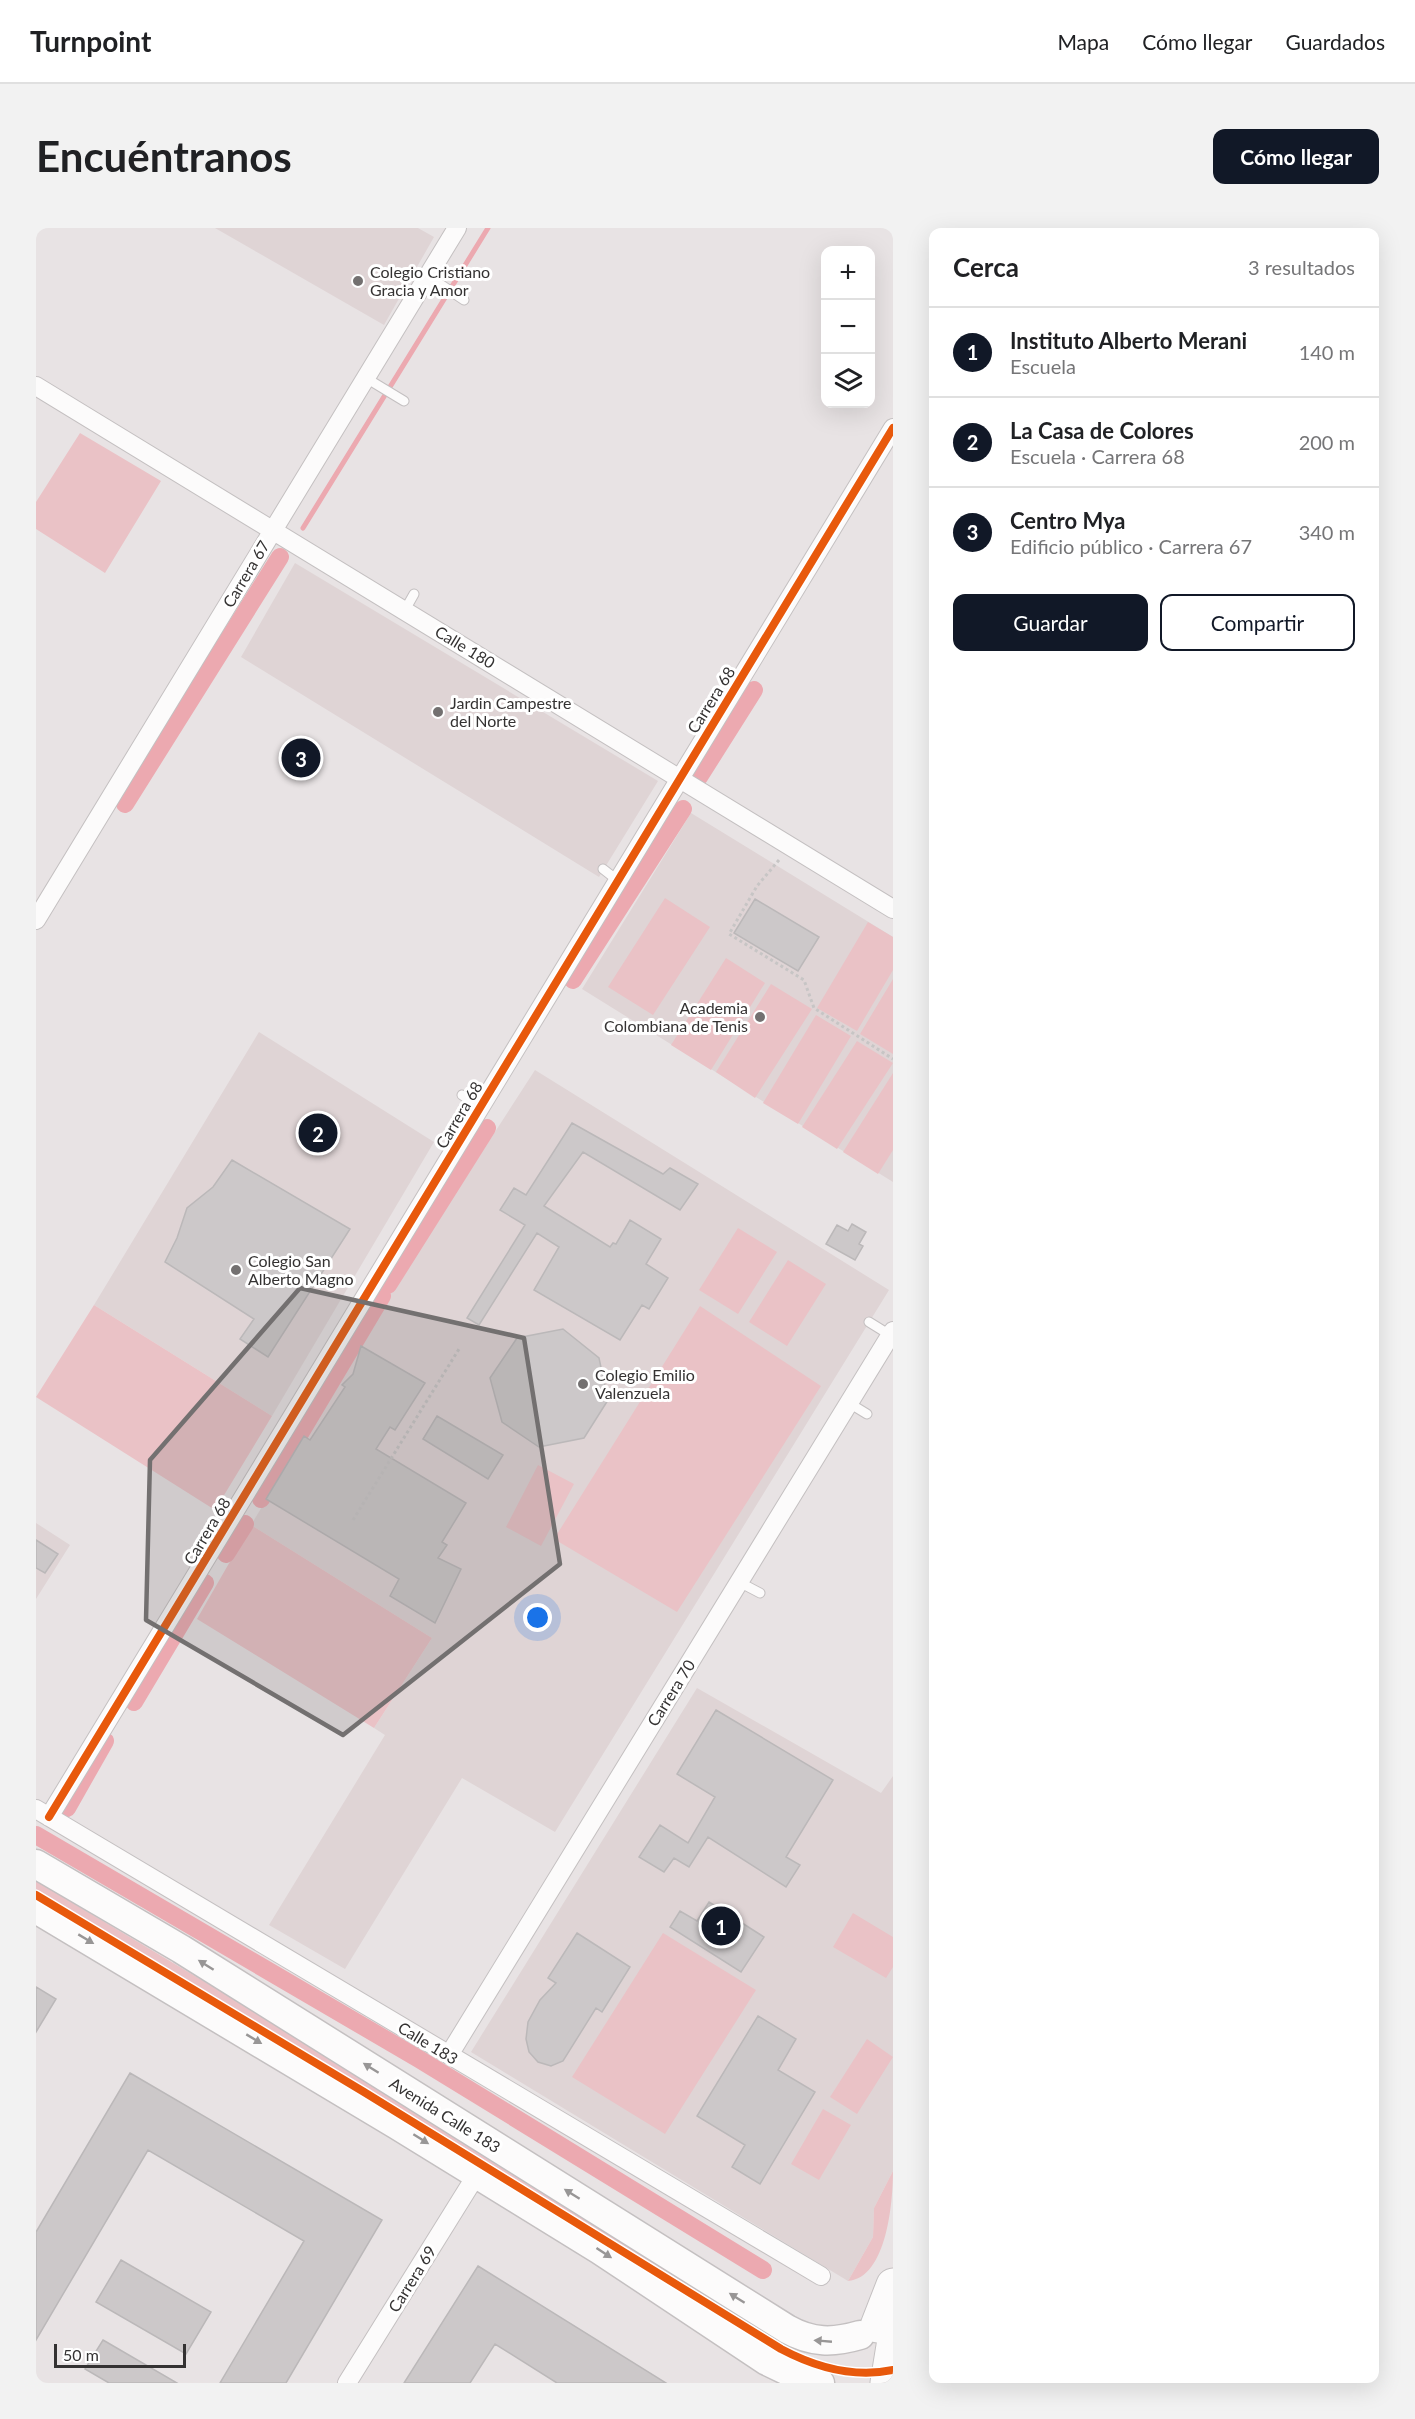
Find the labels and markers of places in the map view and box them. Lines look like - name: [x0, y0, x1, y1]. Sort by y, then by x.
- place label: Colegio Cristiano Gracia y Amor: [370, 262, 490, 299]
- marker: Colegio Cristiano Gracia y Amor: [351, 274, 365, 288]
- place label: Jardin Campestre del Norte: [450, 693, 572, 730]
- marker: Jardin Campestre del Norte: [431, 705, 445, 719]
- pin: 3: [282, 736, 320, 780]
- place label: Academia Colombiana de Tenis: [604, 998, 748, 1035]
- marker: Academia Colombiana de Tenis: [753, 1010, 767, 1024]
- pin: 2: [298, 1110, 338, 1156]
- place label: Colegio San Alberto Magno: [248, 1251, 354, 1288]
- marker: Colegio San Alberto Magno: [229, 1263, 243, 1277]
- place label: Colegio Emilio Valenzuela: [595, 1365, 695, 1402]
- marker: Colegio Emilio Valenzuela: [576, 1377, 590, 1391]
- pin: 1: [702, 1904, 740, 1948]

